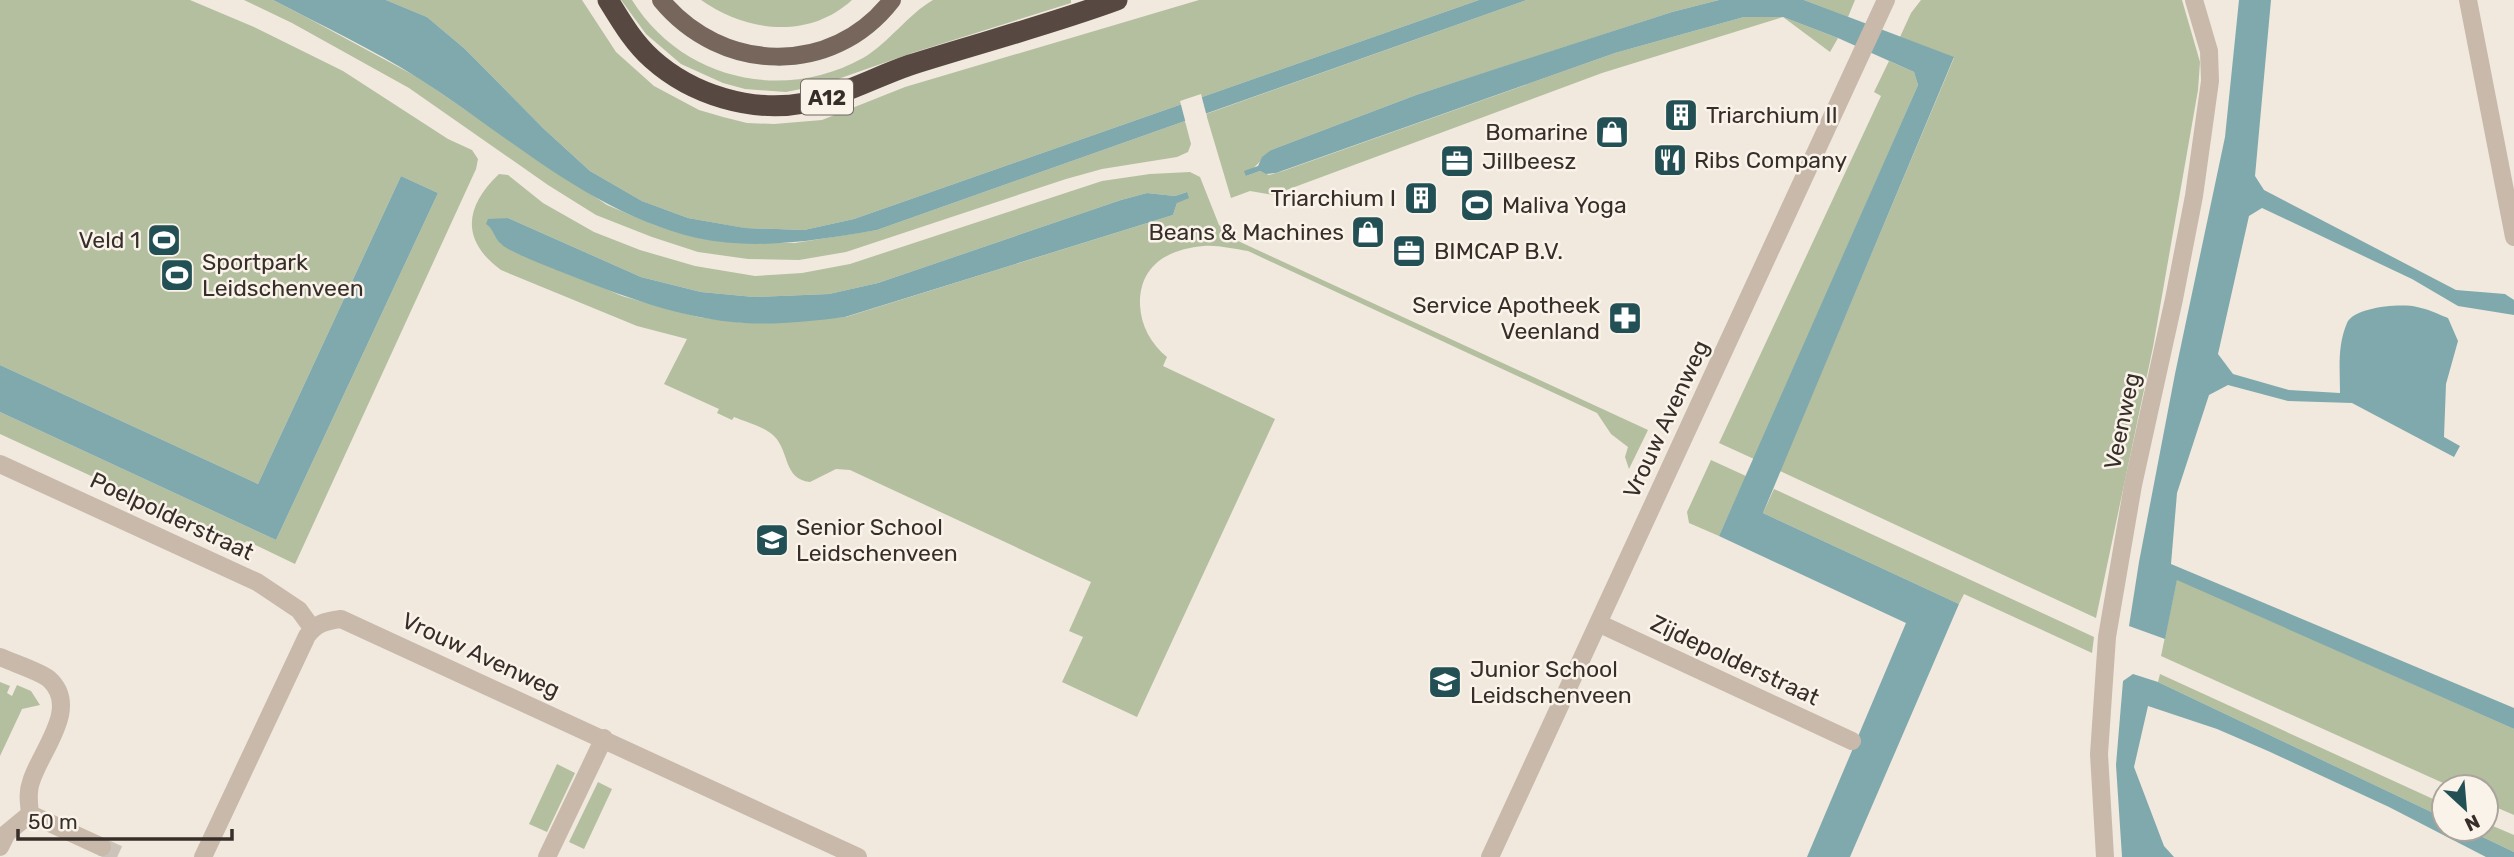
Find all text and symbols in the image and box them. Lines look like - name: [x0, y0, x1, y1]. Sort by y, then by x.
- road number: A12: [801, 80, 853, 114]
- building icon: Triarchium II: [1662, 96, 1700, 134]
- place label: Triarchium II: [1706, 101, 1838, 129]
- shop icon: Bomarine: [1593, 113, 1631, 151]
- place label: Bomarine: [1485, 118, 1588, 146]
- restaurant icon: Ribs Company: [1651, 141, 1689, 179]
- office icon: Jillbeesz: [1438, 142, 1476, 180]
- place label: Ribs Company: [1694, 146, 1848, 174]
- place label: Jillbeesz: [1482, 147, 1576, 175]
- building icon: Triarchium I: [1402, 179, 1440, 217]
- place label: Triarchium I: [1271, 184, 1396, 212]
- sports icon: Maliva Yoga: [1458, 186, 1496, 224]
- place label: Maliva Yoga: [1502, 191, 1627, 219]
- shop icon: Beans & Machines: [1349, 213, 1387, 251]
- place label: Beans & Machines: [1148, 218, 1344, 246]
- sports icon: Veld 1: [145, 221, 183, 259]
- place label: Veld 1: [78, 226, 140, 254]
- office icon: BIMCAP B.V.: [1390, 232, 1428, 270]
- place label: BIMCAP B.V.: [1434, 237, 1563, 265]
- place label: Sportpark Leidschenveen: [202, 248, 364, 302]
- sports icon: Sportpark Leidschenveen: [158, 256, 196, 294]
- place label: Service Apotheek Veenland: [1412, 291, 1600, 345]
- pharmacy icon: Service Apotheek Veenland: [1606, 299, 1644, 337]
- street label: Vrouw Avenweg: [1617, 336, 1715, 502]
- street label: Veenweg: [2098, 370, 2146, 472]
- street label: Poelpolderstraat: [86, 466, 258, 566]
- place label: Senior School Leidschenveen: [796, 513, 958, 567]
- school or university icon: Senior School Leidschenveen: [753, 521, 791, 559]
- street label: Vrouw Avenweg: [398, 606, 564, 704]
- street label: Zijdepolderstraat: [1646, 609, 1824, 711]
- place label: Junior School Leidschenveen: [1470, 655, 1632, 709]
- school or university icon: Junior School Leidschenveen: [1426, 663, 1464, 701]
- north arrow: [2430, 773, 2500, 843]
- scale bar: [18, 798, 231, 842]
- text: 50 m: [28, 809, 78, 834]
- text: N: [2461, 809, 2483, 836]

